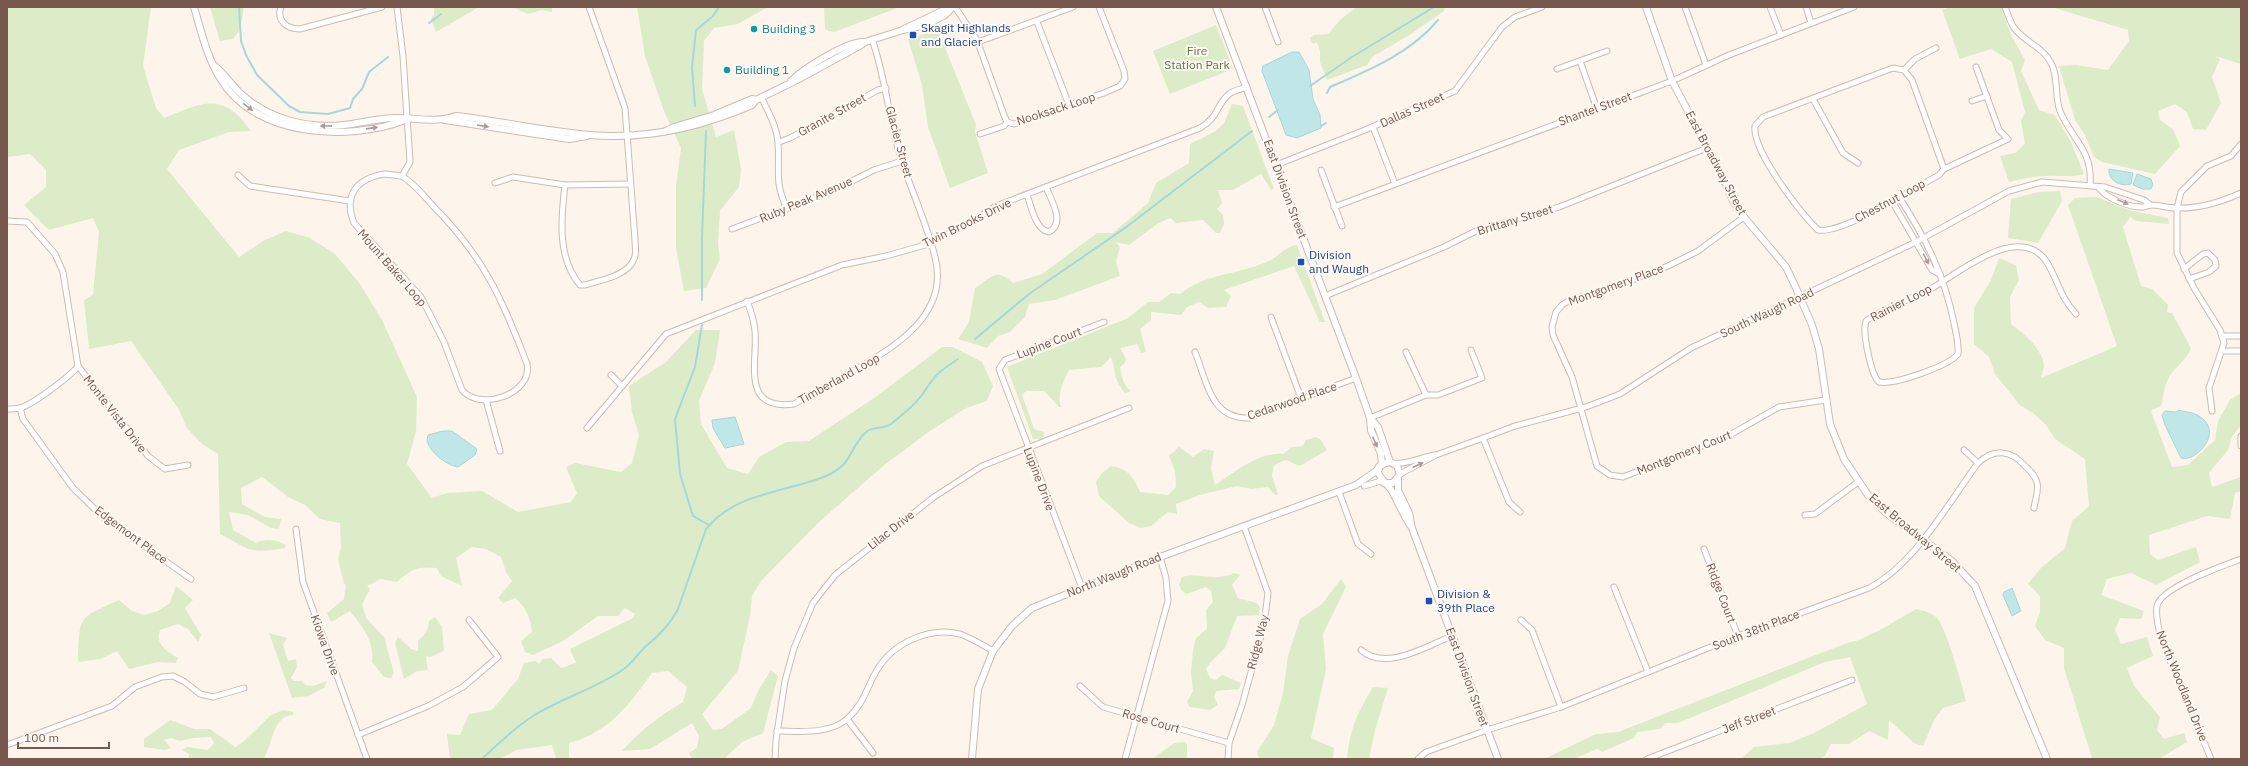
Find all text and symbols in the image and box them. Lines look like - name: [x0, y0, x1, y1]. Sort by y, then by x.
- place label: Skagit Highlands and Glacier: [921, 20, 1011, 49]
- place label: Building 3: [762, 21, 816, 36]
- marker: Building 3: [749, 24, 759, 34]
- marker: Skagit Highlands and Glacier: [908, 30, 918, 40]
- park label: Fire Station Park: [1164, 43, 1230, 72]
- place label: Building 1: [735, 62, 789, 77]
- marker: Building 1: [722, 65, 732, 75]
- street label: Shantel Street: [1556, 88, 1633, 129]
- street label: Nooksack Loop: [1015, 89, 1097, 128]
- street label: Dallas Street: [1377, 89, 1446, 130]
- street label: Granite Street: [795, 90, 868, 139]
- one-way arrow: [242, 102, 253, 111]
- street label: Glacier Street: [883, 104, 916, 179]
- street label: East Broadway Street: [1683, 108, 1750, 217]
- one-way arrow: [319, 123, 332, 129]
- one-way arrow: [477, 123, 489, 129]
- one-way arrow: [366, 125, 378, 131]
- street label: East Division Street: [1261, 137, 1310, 240]
- street label: Ruby Peak Avenue: [757, 173, 855, 226]
- street label: Chestnut Loop: [1852, 176, 1928, 225]
- street label: Twin Brooks Drive: [920, 194, 1014, 250]
- one-way arrow: [2117, 199, 2129, 205]
- street label: Brittany Street: [1475, 201, 1555, 238]
- street label: Mount Baker Loop: [355, 226, 430, 309]
- place label: Division and Waugh: [1309, 247, 1369, 276]
- one-way arrow: [1922, 253, 1929, 265]
- marker: Division and Waugh: [1296, 257, 1306, 267]
- street label: Montgomery Place: [1566, 260, 1666, 309]
- street label: Rainier Loop: [1868, 281, 1934, 324]
- street label: South Waugh Road: [1718, 284, 1816, 341]
- street label: Lupine Court: [1014, 323, 1084, 362]
- street label: Timberland Loop: [795, 350, 882, 407]
- street label: Monte Vista Drive: [80, 372, 151, 456]
- street label: Cedarwood Place: [1245, 378, 1339, 423]
- street label: Montgomery Court: [1634, 427, 1733, 478]
- one-way arrow: [1372, 436, 1378, 447]
- street label: Lupine Drive: [1021, 445, 1059, 513]
- one-way arrow: [1412, 462, 1424, 468]
- street label: East Broadway Street: [1866, 490, 1964, 576]
- street label: Edgemont Place: [92, 502, 171, 567]
- street label: Lilac Drive: [864, 506, 917, 553]
- street label: North Waugh Road: [1064, 549, 1163, 600]
- street label: Ridge Court: [1703, 561, 1740, 625]
- place label: Division & 39th Place: [1437, 586, 1495, 615]
- marker: Division & 39th Place: [1424, 596, 1434, 606]
- street label: South 38th Place: [1710, 606, 1802, 653]
- street label: Kiowa Drive: [308, 612, 344, 678]
- street label: Ridge Way: [1243, 613, 1272, 671]
- street label: East Division Street: [1443, 625, 1492, 728]
- street label: North Woodland Drive: [2153, 628, 2212, 744]
- street label: Jeff Street: [1720, 702, 1778, 737]
- street label: Rose Court: [1121, 705, 1182, 736]
- scale bar: [18, 724, 109, 750]
- text: 100 m: [24, 730, 59, 745]

